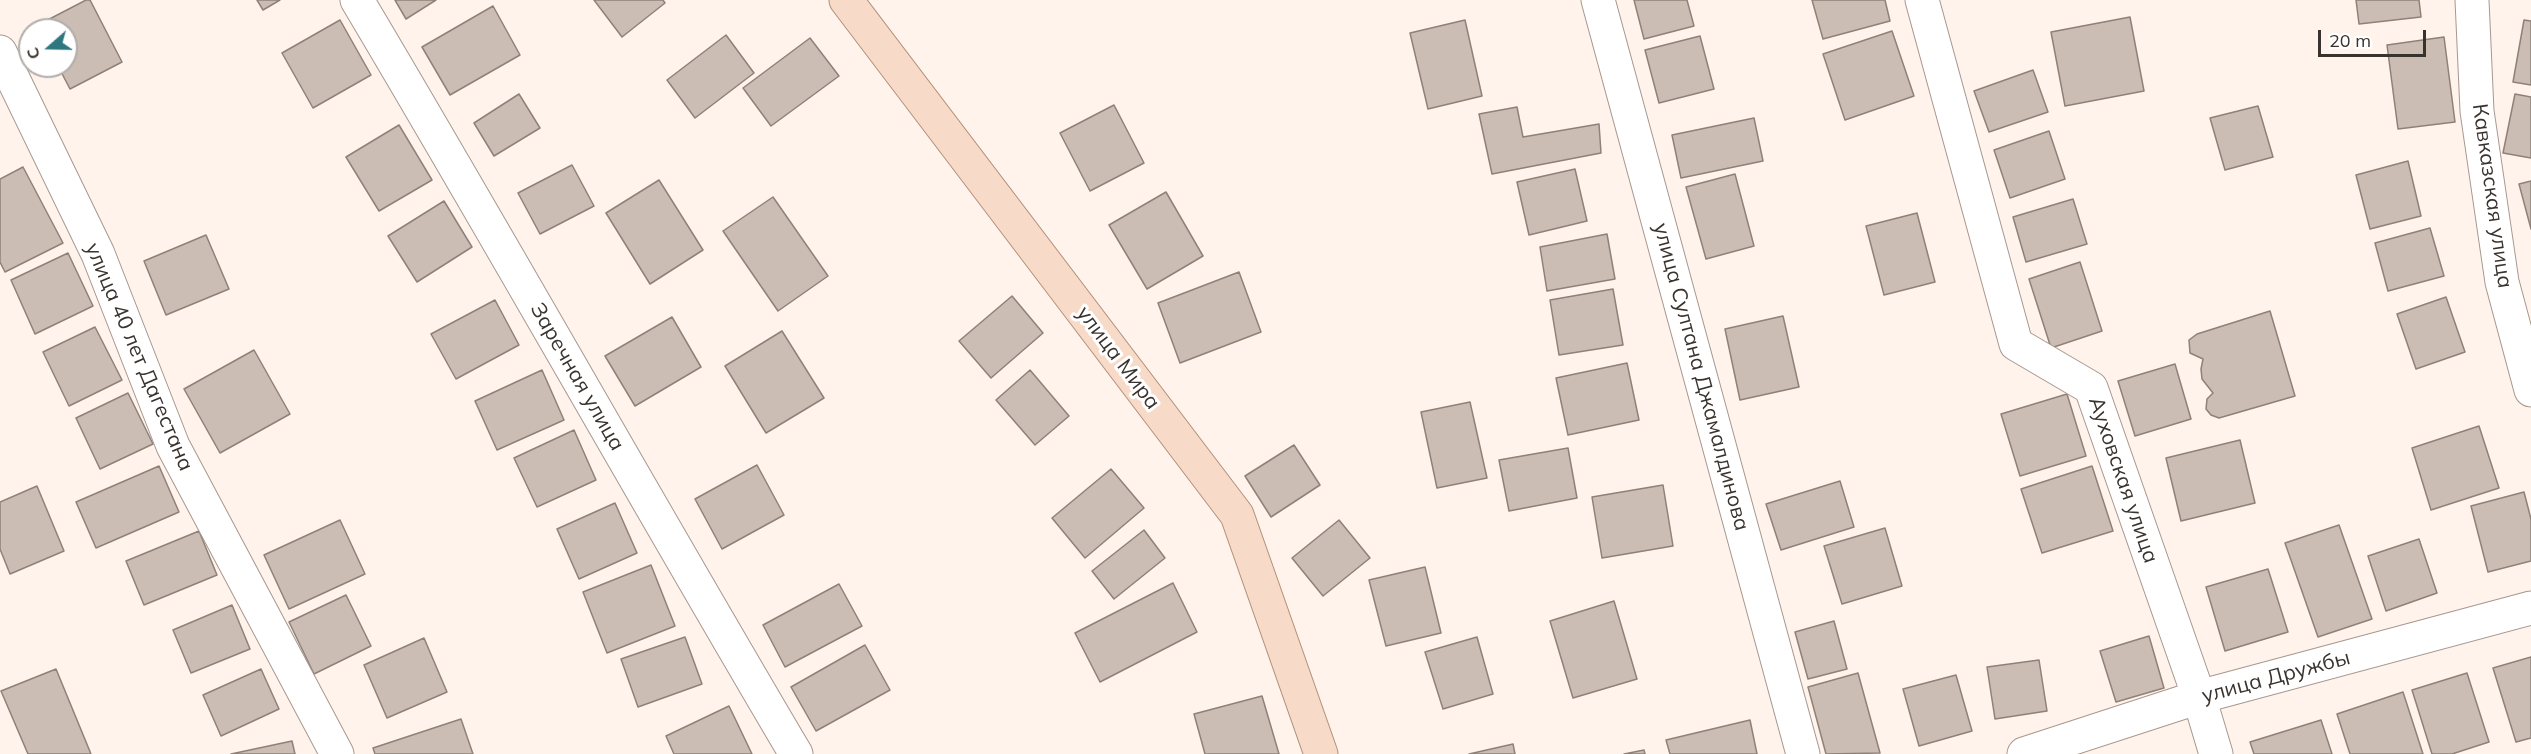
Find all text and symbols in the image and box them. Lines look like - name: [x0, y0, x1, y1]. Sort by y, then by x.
- north arrow: [18, 18, 78, 78]
- scale bar: [2321, 18, 2429, 56]
- text: 20 m: [2329, 29, 2371, 52]
- text: С: [22, 45, 44, 62]
- street label: Кавказская улица: [2467, 102, 2517, 290]
- street label: улица Султана Джамалдинова: [1648, 220, 1754, 534]
- street label: улица 40 лет Дагестана: [79, 239, 199, 475]
- street label: Заречная улица: [524, 299, 630, 455]
- street label: улица Мира: [1071, 301, 1165, 415]
- street label: Ауховская улица: [2083, 394, 2163, 566]
- street label: улица Дружбы: [2199, 645, 2353, 709]

